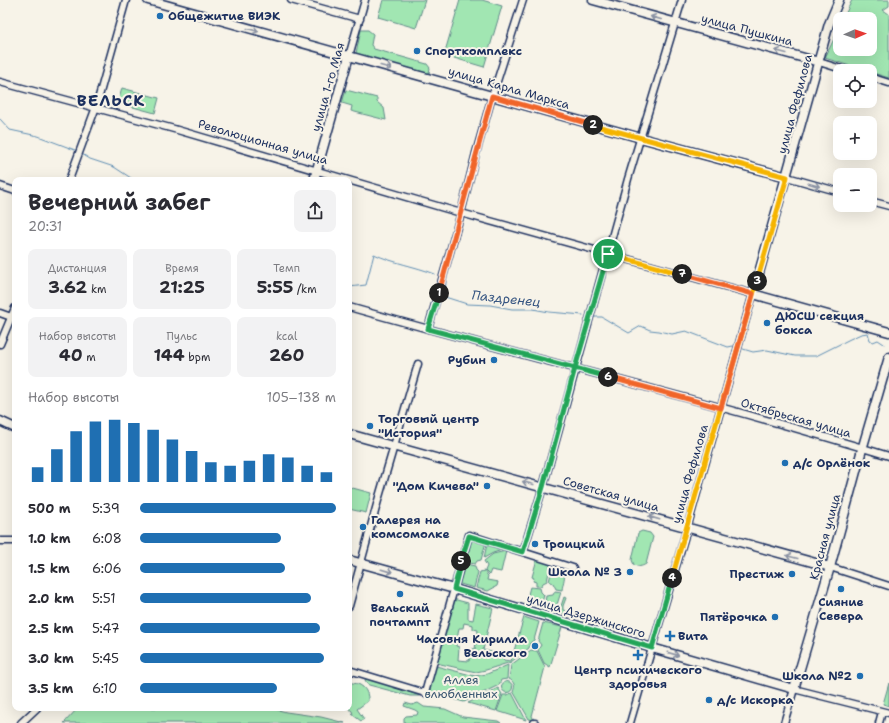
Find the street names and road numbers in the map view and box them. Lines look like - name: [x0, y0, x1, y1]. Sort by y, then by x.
- street label: улица Пушкина: [699, 10, 795, 50]
- street label: улица 1-го Мая: [308, 41, 348, 133]
- street label: улица Фефилова: [774, 52, 816, 156]
- street label: улица Карла Маркса: [446, 63, 572, 113]
- street label: Революционная улица: [196, 116, 330, 168]
- street label: Октябрьская улица: [739, 395, 854, 442]
- street label: улица Фефилова: [668, 422, 712, 525]
- street label: Советская улица: [561, 473, 661, 516]
- street label: Красная улица: [806, 492, 844, 582]
- street label: улица Дзержинского: [524, 590, 648, 642]

